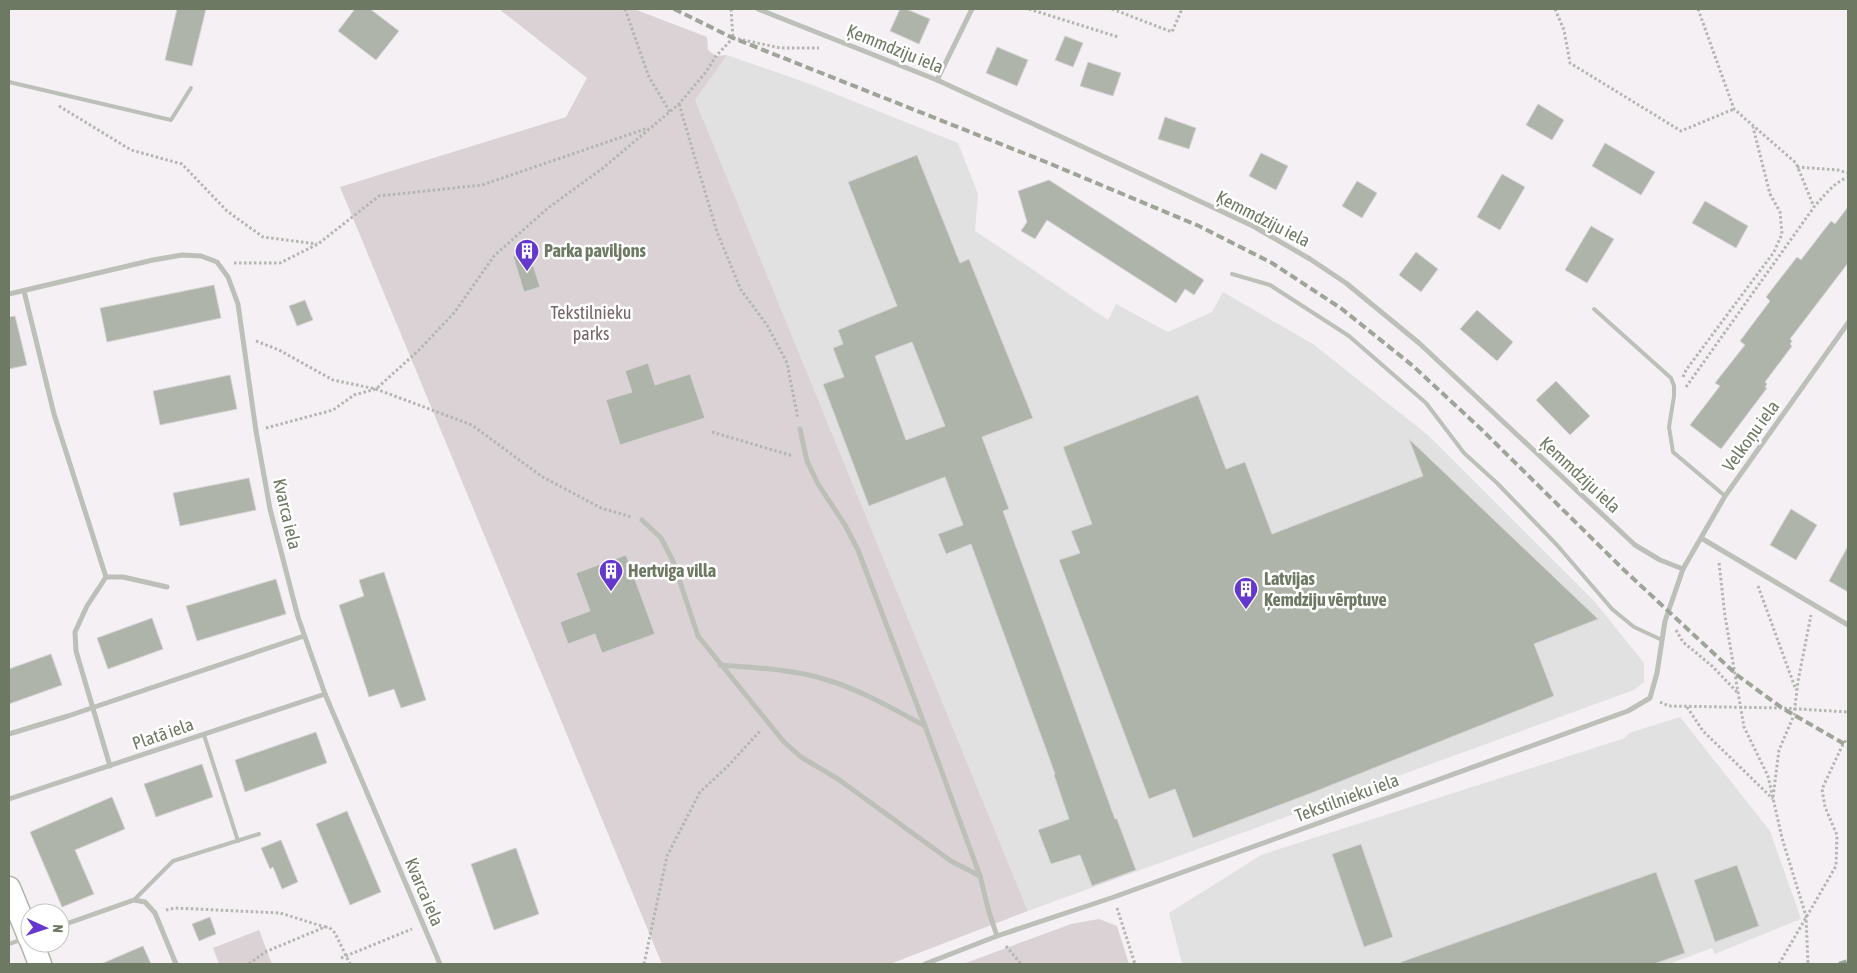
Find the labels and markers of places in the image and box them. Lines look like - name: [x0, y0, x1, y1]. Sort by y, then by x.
- building icon: Parka paviljons: [514, 238, 540, 272]
- place label: Parka paviljons: [544, 240, 646, 261]
- building icon: Hertviga villa: [598, 558, 624, 592]
- place label: Hertviga villa: [628, 560, 716, 581]
- place label: Latvijas Ķemdziju vērptuve: [1264, 568, 1387, 611]
- building icon: Latvijas Ķemdziju vērptuve: [1233, 576, 1259, 610]

